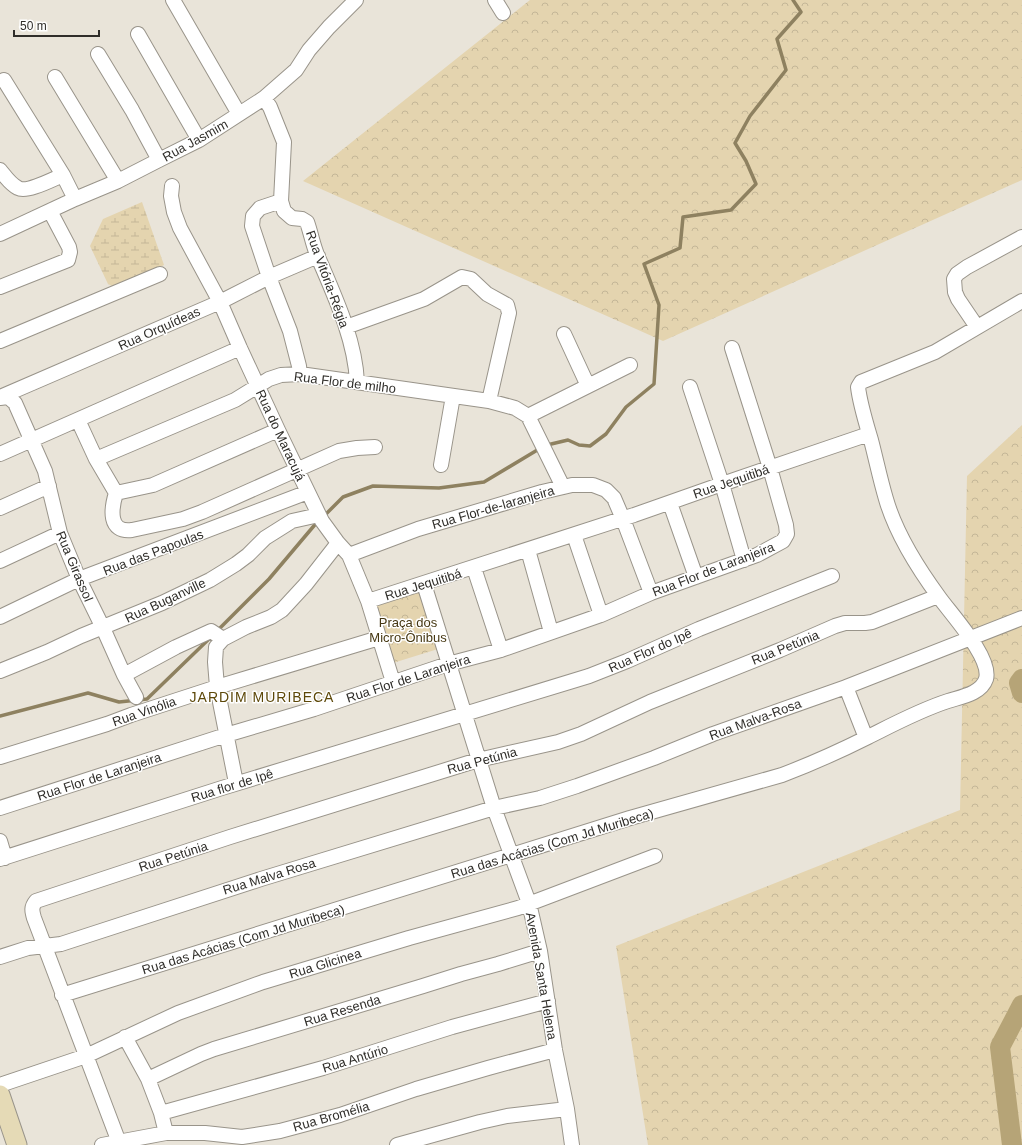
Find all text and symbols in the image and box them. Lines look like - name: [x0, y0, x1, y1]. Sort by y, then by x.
- scale bar: [14, 12, 99, 38]
- text: 50 m: [20, 19, 47, 33]
- street label: Rua Jasmim: [160, 116, 230, 165]
- street label: Rua Vitória-Régia: [303, 229, 352, 331]
- street label: Rua Orquídeas: [116, 303, 203, 353]
- street label: Rua Flor de milho: [293, 369, 397, 396]
- street label: Rua do Maracujá: [253, 387, 309, 484]
- street label: Rua Jequitibá: [691, 461, 772, 502]
- street label: Rua Flor-de-laranjeira: [430, 483, 557, 532]
- street label: Rua das Papoulas: [101, 526, 206, 579]
- street label: Rua Girassol: [53, 529, 96, 604]
- street label: Rua Flor de Laranjeira: [650, 539, 777, 600]
- street label: Rua Jequitibá: [383, 565, 464, 603]
- street label: Rua Buganville: [122, 575, 208, 626]
- park label: Praça dos Micro-Ônibus: [369, 615, 447, 645]
- street label: Rua Flor do Ipê: [606, 625, 694, 676]
- street label: Rua Petúnia: [749, 627, 822, 668]
- street label: Rua Flor de Laranjeira: [344, 651, 473, 706]
- district label: JARDIM MURIBECA: [190, 689, 334, 705]
- street label: Rua Vinólia: [110, 693, 179, 729]
- street label: Rua Malva-Rosa: [707, 696, 804, 743]
- street label: Rua Petúnia: [446, 744, 519, 777]
- street label: Rua Flor de Laranjeira: [35, 749, 164, 804]
- street label: Rua flor de Ipê: [189, 766, 275, 805]
- street label: Rua das Acácias (Com Jd Muribeca): [449, 805, 655, 881]
- street label: Rua Petúnia: [137, 838, 210, 875]
- street label: Rua Malva Rosa: [221, 855, 318, 898]
- street label: Rua das Acácias (Com Jd Muribeca): [140, 901, 346, 977]
- street label: Avenida Santa Helena: [523, 911, 560, 1042]
- street label: Rua Glicinea: [287, 945, 364, 982]
- street label: Rua Resenda: [302, 991, 383, 1029]
- street label: Rua Antúrio: [320, 1041, 390, 1076]
- street label: Rua Bromélia: [291, 1098, 372, 1135]

